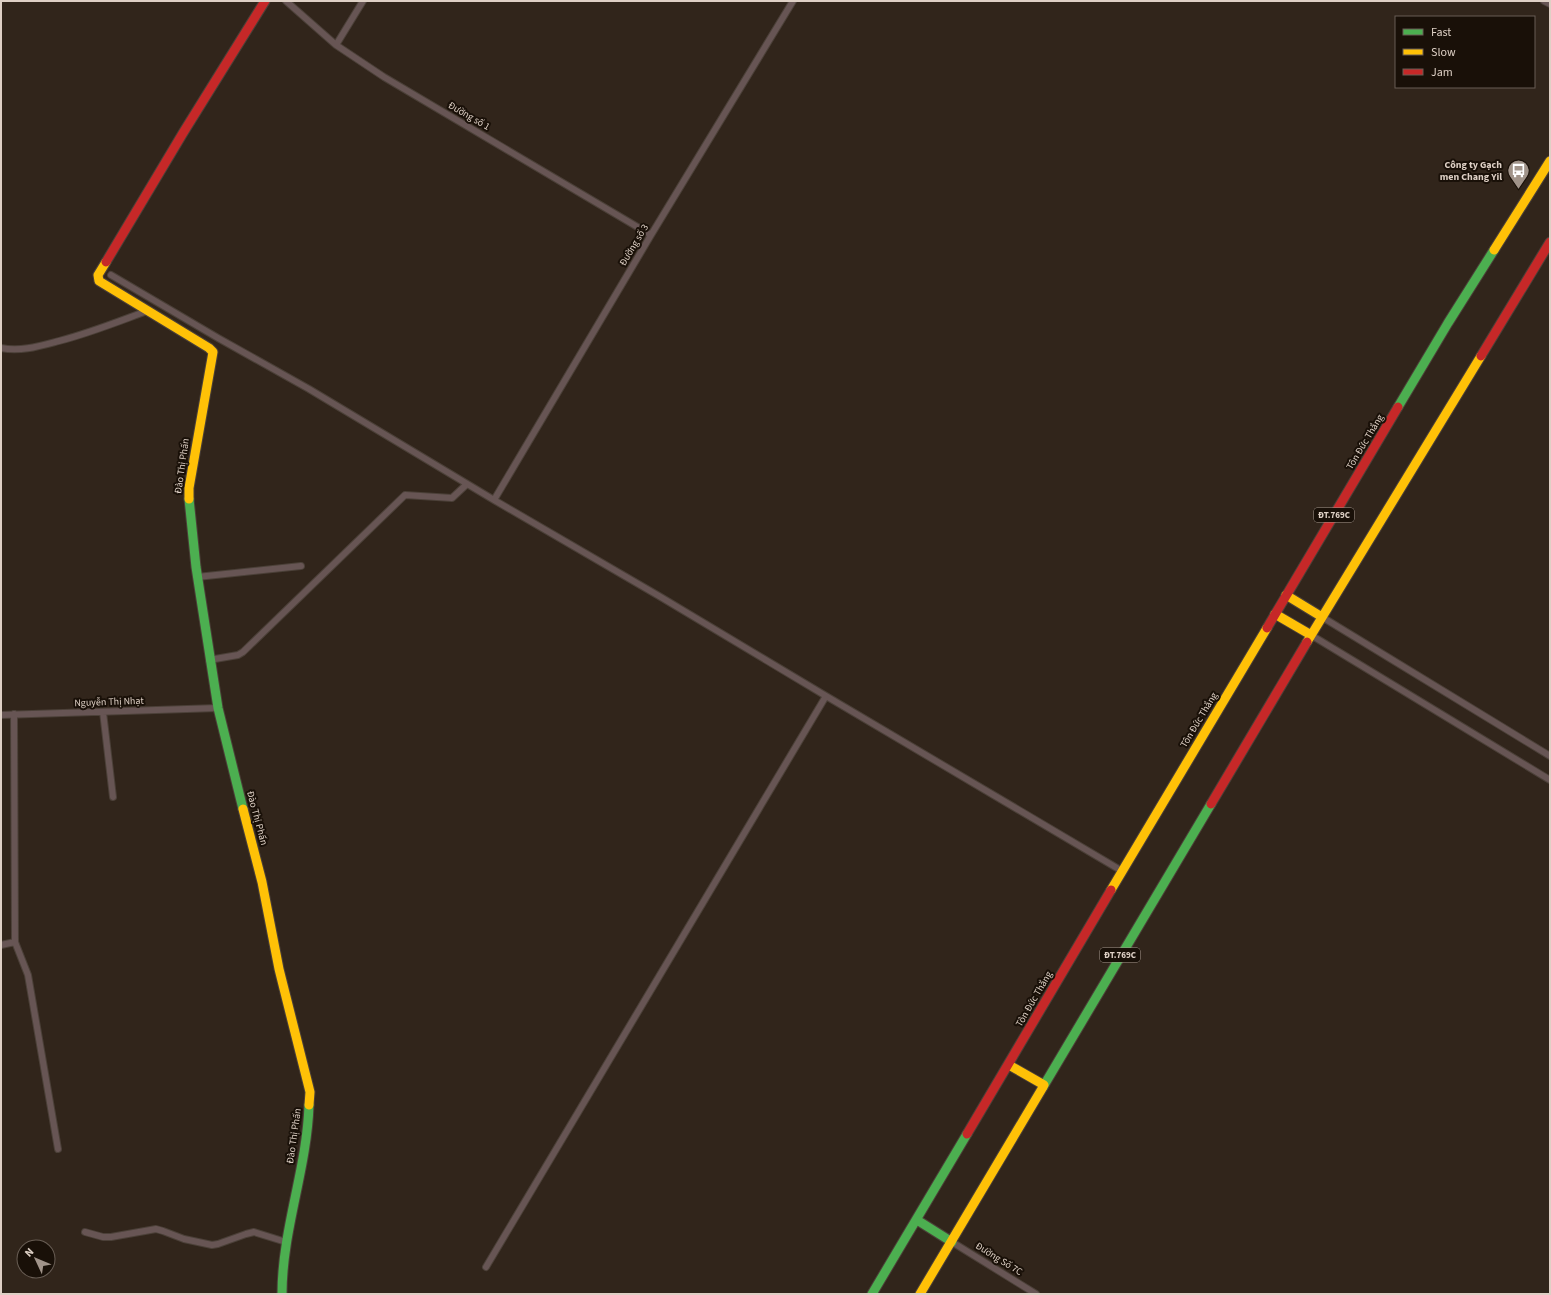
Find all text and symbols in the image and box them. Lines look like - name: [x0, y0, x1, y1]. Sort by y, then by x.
- legend: [1395, 16, 1535, 88]
- text: Fast: [1431, 24, 1451, 41]
- text: Slow: [1431, 44, 1456, 61]
- text: Jam: [1431, 64, 1453, 81]
- street label: Đường số 1: [445, 98, 493, 134]
- place label: Công ty Gạch men Chang Yil: [1440, 158, 1502, 184]
- bus stop icon: Công ty Gạch men Chang Yil: [1505, 158, 1531, 191]
- street label: Đường số 3: [616, 222, 652, 268]
- street label: Tôn Đức Thắng: [1343, 412, 1387, 472]
- street label: Đào Thị Phấn: [171, 437, 193, 495]
- road number: ĐT.769C: [1314, 508, 1354, 522]
- street label: Tôn Đức Thắng: [1177, 690, 1221, 750]
- street label: Nguyễn Thị Nhạt: [74, 694, 145, 710]
- street label: Đào Thị Phấn: [243, 789, 271, 847]
- road number: ĐT.769C: [1100, 948, 1140, 962]
- street label: Tôn Đức Thắng: [1012, 969, 1056, 1029]
- street label: Đào Thị Phấn: [283, 1107, 305, 1165]
- north arrow: [16, 1239, 56, 1279]
- street label: Đường Số 7C: [973, 1239, 1025, 1279]
- text: N: [21, 1245, 37, 1260]

